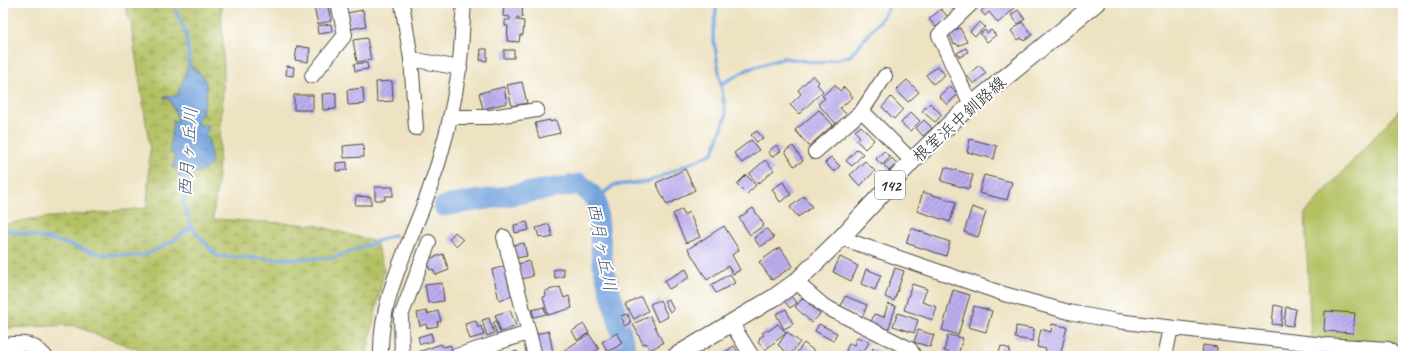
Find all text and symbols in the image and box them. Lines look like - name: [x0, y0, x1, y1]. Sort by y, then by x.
- street label: 根室浜中釧路線: [908, 72, 1011, 167]
- water label: 西月ヶ丘川: [174, 106, 202, 198]
- road number: 142: [875, 171, 905, 199]
- water label: 西月ヶ丘川: [583, 201, 621, 293]

